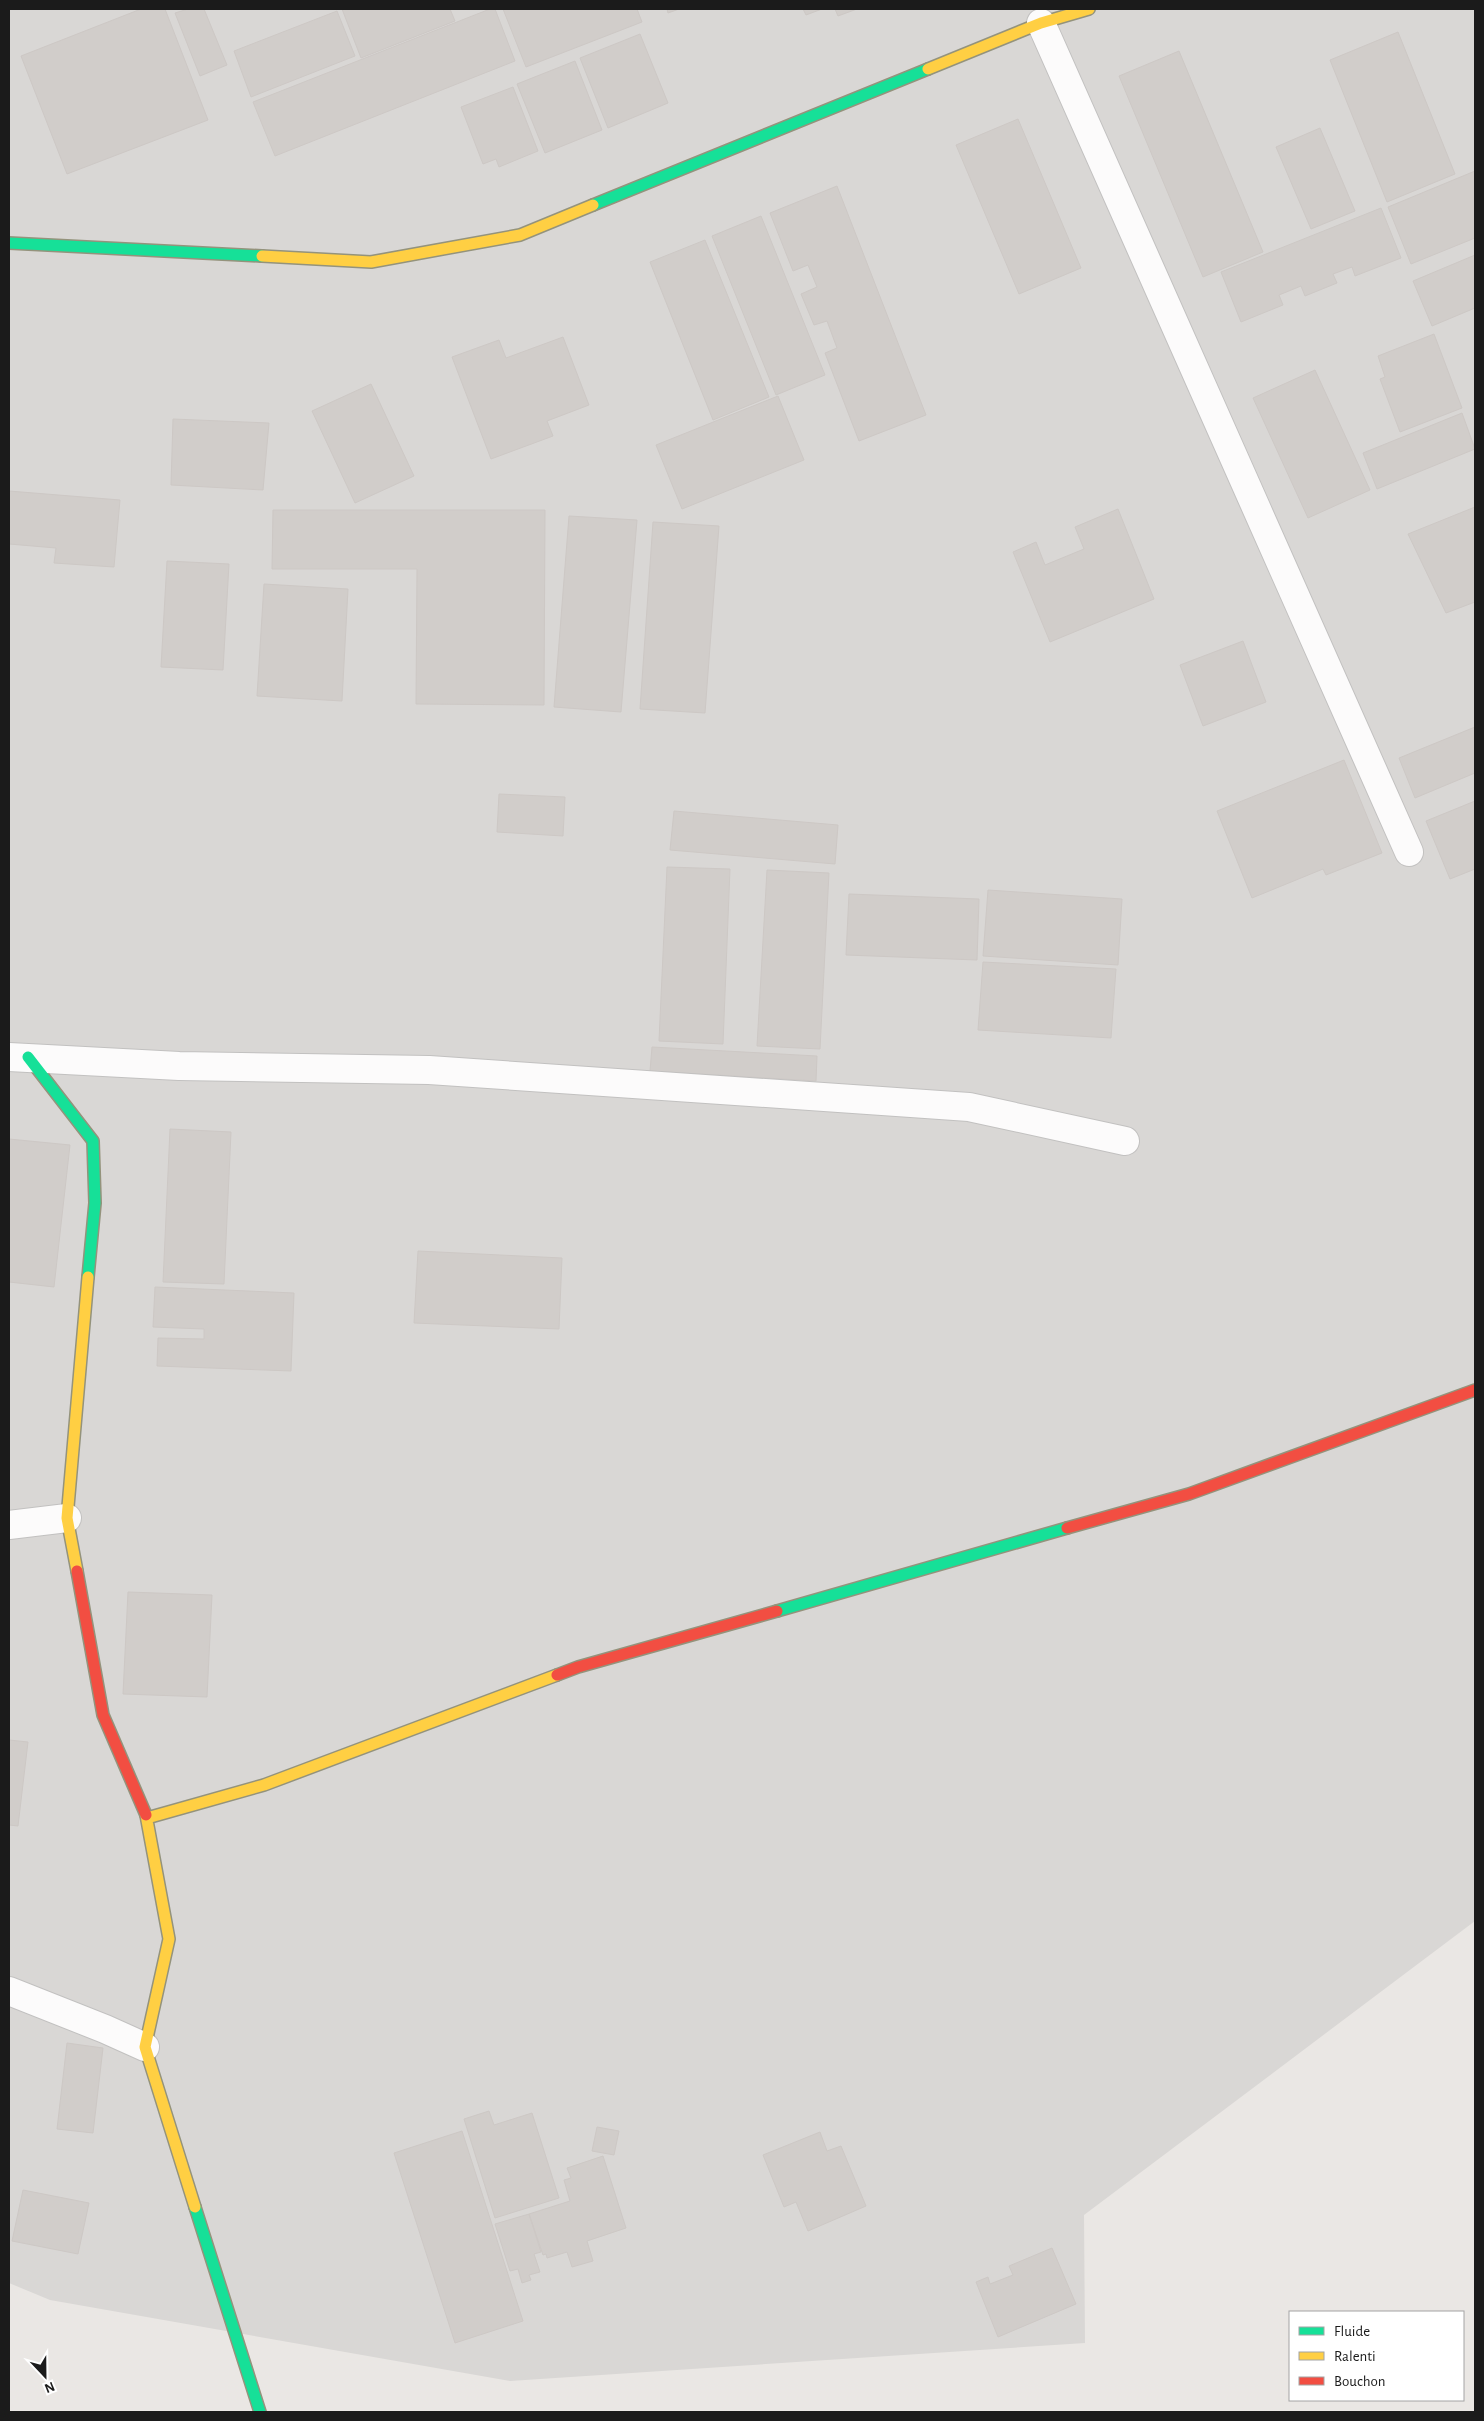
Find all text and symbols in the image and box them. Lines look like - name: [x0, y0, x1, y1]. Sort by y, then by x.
- legend: [1289, 2311, 1464, 2401]
- text: Fluide: [1334, 2324, 1370, 2339]
- text: Ralenti: [1334, 2349, 1376, 2364]
- north arrow: [20, 2351, 70, 2401]
- text: Bouchon: [1334, 2374, 1385, 2389]
- text: N: [42, 2379, 57, 2395]

